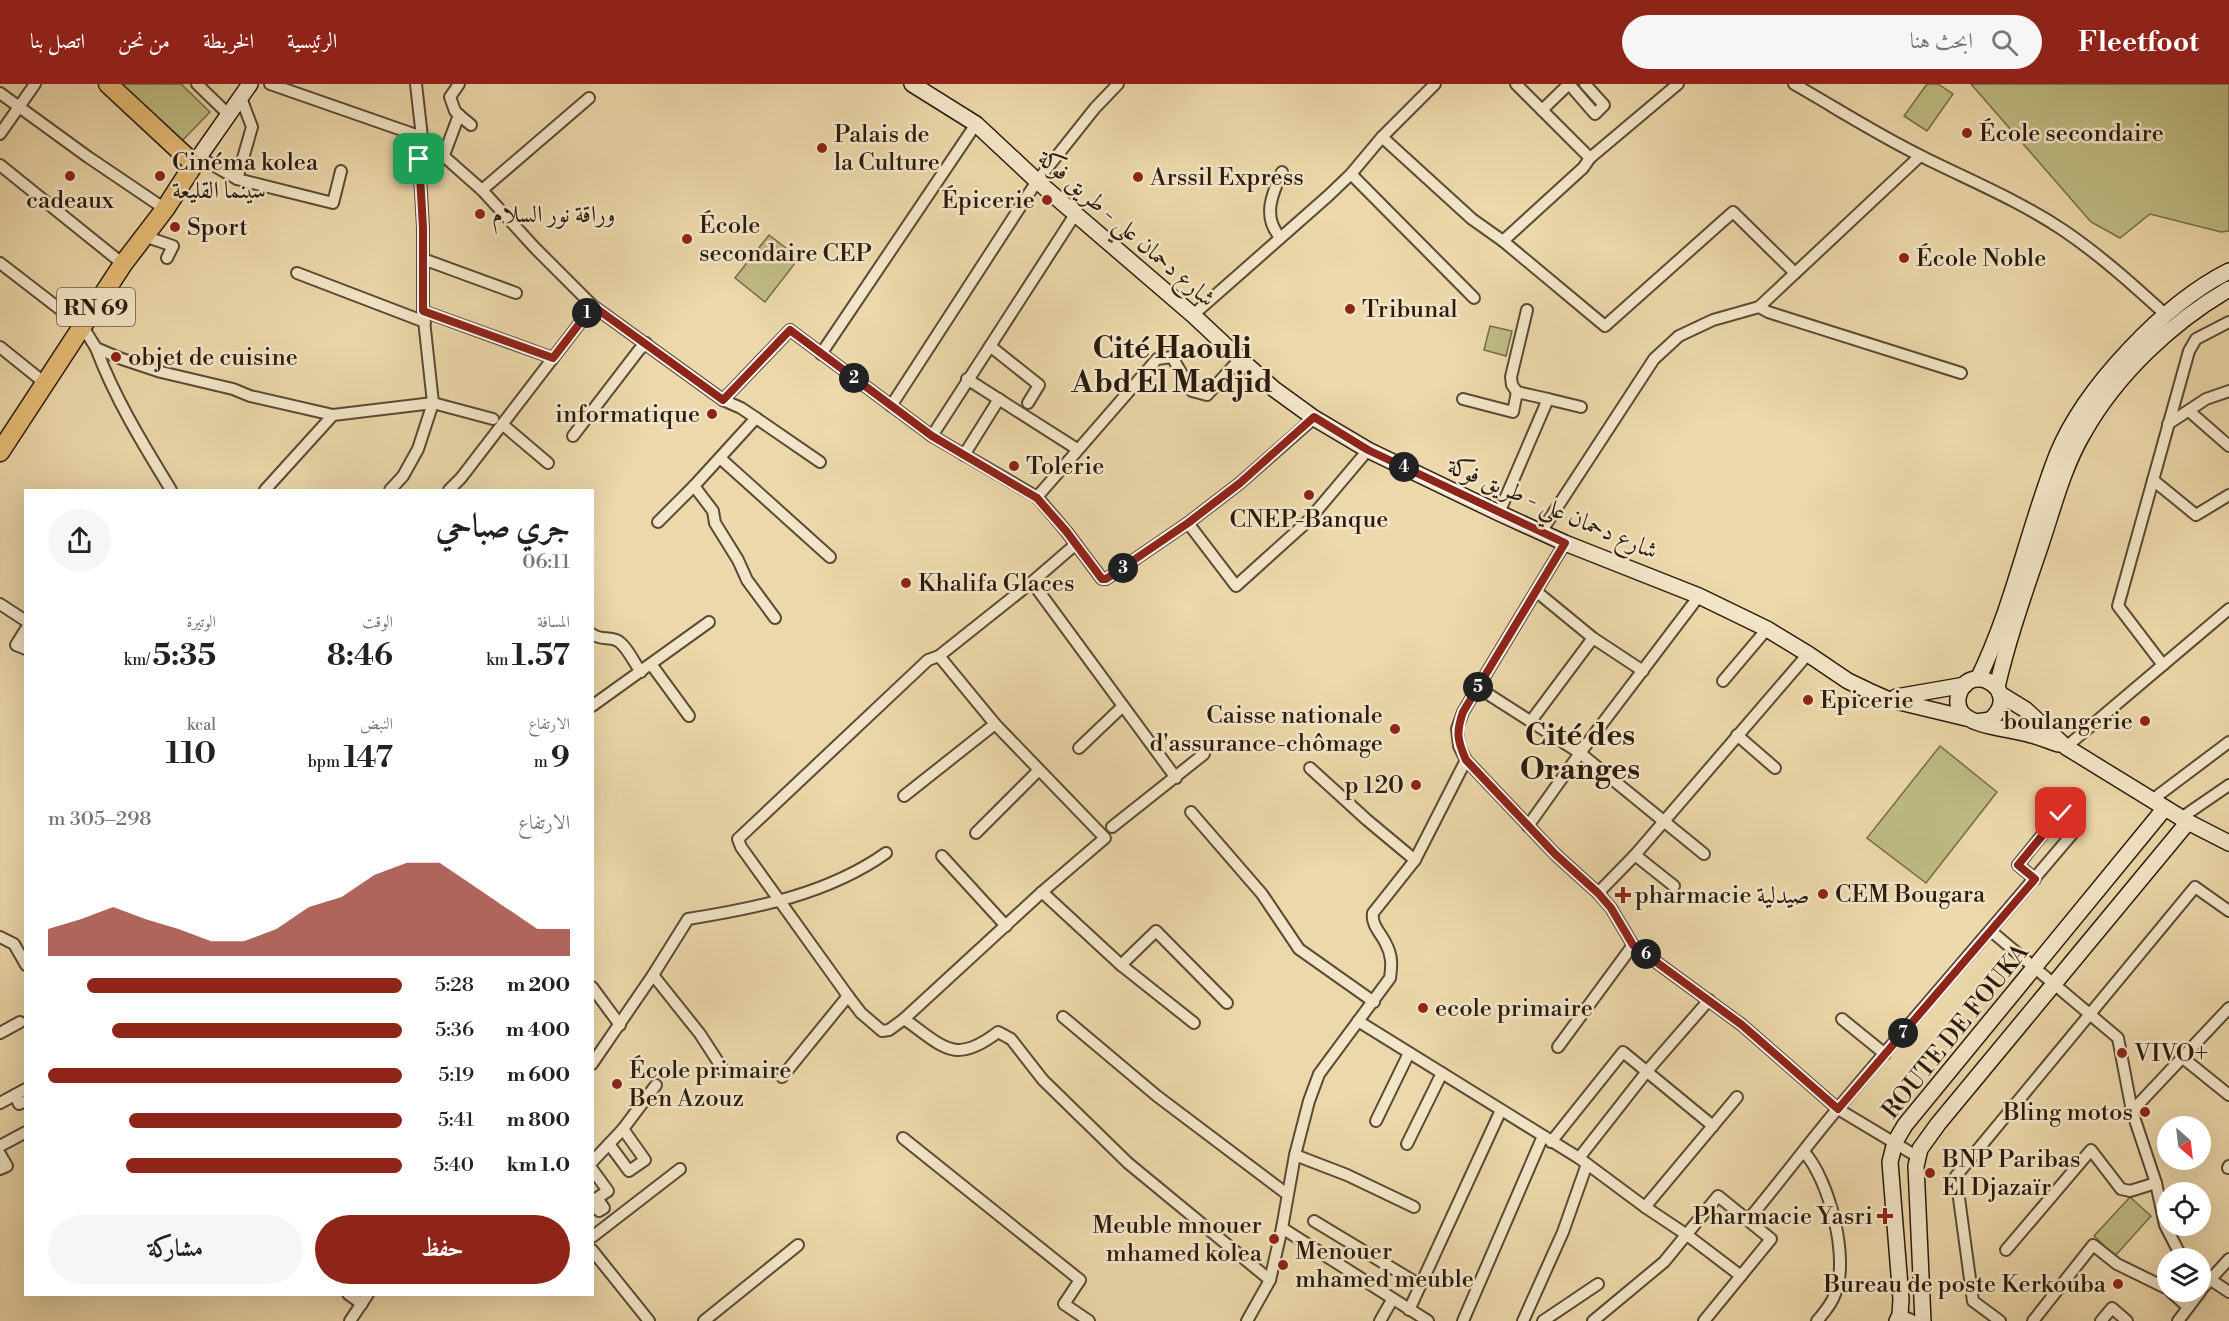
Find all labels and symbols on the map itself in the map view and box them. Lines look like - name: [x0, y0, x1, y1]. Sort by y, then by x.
- place label: École secondaire: [1979, 118, 2164, 149]
- place label: Palais de la Culture: [834, 120, 940, 178]
- marker: École secondaire: [1960, 126, 1974, 140]
- pin: [393, 133, 444, 184]
- marker: Palais de la Culture: [815, 141, 829, 155]
- street label: شارع دحمان علي - طريق فوكة: [1026, 142, 1222, 319]
- place label: Cinéma kolea سينما القليعة: [172, 148, 319, 206]
- place label: Arssil Express: [1149, 163, 1304, 193]
- marker: cadeaux: [63, 169, 77, 183]
- marker: Cinéma kolea سينما القليعة: [153, 169, 167, 183]
- marker: Arssil Express: [1131, 170, 1145, 184]
- place label: Épicerie: [941, 185, 1035, 216]
- place label: cadeaux: [26, 186, 115, 216]
- marker: Épicerie: [1040, 193, 1054, 207]
- place label: وراقة نور السلام: [492, 200, 615, 235]
- marker: وراقة نور السلام: [473, 207, 487, 221]
- place label: École secondaire CEP: [699, 210, 872, 269]
- place label: Sport: [187, 213, 248, 243]
- marker: Sport: [168, 220, 182, 234]
- marker: École secondaire CEP: [680, 232, 694, 246]
- place label: École Noble: [1916, 243, 2046, 274]
- marker: École Noble: [1897, 251, 1911, 265]
- road number: RN 69: [57, 288, 135, 326]
- place label: Tribunal: [1362, 295, 1458, 325]
- pin: 1: [572, 298, 602, 328]
- marker: Tribunal: [1343, 302, 1357, 316]
- district label: Cité Haouli Abd El Madjid: [1070, 330, 1273, 402]
- place label: objet de cuisine: [128, 343, 298, 373]
- marker: objet de cuisine: [109, 350, 123, 364]
- pin: 2: [839, 363, 869, 393]
- place label: informatique: [555, 400, 700, 430]
- marker: informatique: [705, 407, 719, 421]
- street label: شارع دحمان علي - طريق فوكة: [1439, 450, 1662, 573]
- place label: Tolerie: [1026, 452, 1104, 482]
- pin: 4: [1389, 452, 1419, 482]
- marker: Tolerie: [1007, 459, 1021, 473]
- marker: CNEP-Banque: [1302, 488, 1316, 502]
- place label: CNEP-Banque: [1230, 505, 1388, 535]
- pin: 3: [1108, 553, 1138, 583]
- place label: Khalifa Glaces: [918, 569, 1074, 599]
- marker: Khalifa Glaces: [899, 576, 913, 590]
- pin: 5: [1463, 672, 1493, 702]
- place label: Epicerie: [1820, 686, 1914, 716]
- marker: Epicerie: [1801, 693, 1815, 707]
- place label: Caisse nationale d'assurance-chômage: [1150, 701, 1383, 759]
- place label: boulangerie: [2003, 707, 2133, 737]
- marker: boulangerie: [2138, 714, 2152, 728]
- district label: Cité des Oranges: [1520, 717, 1640, 789]
- marker: Caisse nationale d'assurance-chômage: [1388, 722, 1402, 736]
- place label: p 120: [1345, 771, 1404, 801]
- marker: p 120: [1409, 778, 1423, 792]
- pin: [2035, 787, 2086, 838]
- place label: CEM Bougara: [1835, 880, 1986, 910]
- place label: pharmacie صيدلية: [1635, 881, 1810, 911]
- marker: CEM Bougara: [1816, 887, 1830, 901]
- marker: pharmacie صيدلية: [1616, 888, 1630, 902]
- street label: ROUTE DE FOUKA: [1876, 938, 2036, 1125]
- pin: 6: [1631, 939, 1661, 969]
- place label: ecole primaire: [1435, 994, 1593, 1024]
- marker: ecole primaire: [1416, 1001, 1430, 1015]
- pin: 7: [1888, 1018, 1918, 1048]
- place label: VIVO+: [2133, 1039, 2208, 1069]
- marker: VIVO+: [2115, 1046, 2129, 1060]
- place label: École primaire Ben Azouz: [628, 1055, 791, 1114]
- marker: École primaire Ben Azouz: [610, 1077, 624, 1091]
- place label: Bling motos: [2002, 1098, 2133, 1128]
- marker: Bling motos: [2138, 1105, 2152, 1119]
- north arrow: [2157, 1116, 2211, 1170]
- place label: BNP Paribas El Djazaïr: [1941, 1145, 2081, 1203]
- marker: BNP Paribas El Djazaïr: [1923, 1166, 1937, 1180]
- place label: Pharmacie Yasri: [1693, 1202, 1873, 1232]
- marker: Pharmacie Yasri: [1878, 1209, 1892, 1223]
- place label: Meuble mnouer mhamed kolea: [1092, 1211, 1263, 1269]
- marker: Meuble mnouer mhamed kolea: [1267, 1232, 1281, 1246]
- place label: Menouer mhamed meuble: [1295, 1237, 1474, 1295]
- marker: Menouer mhamed meuble: [1276, 1258, 1290, 1272]
- place label: Bureau de poste Kerkouba: [1822, 1270, 2107, 1300]
- marker: Bureau de poste Kerkouba: [2111, 1277, 2125, 1291]

